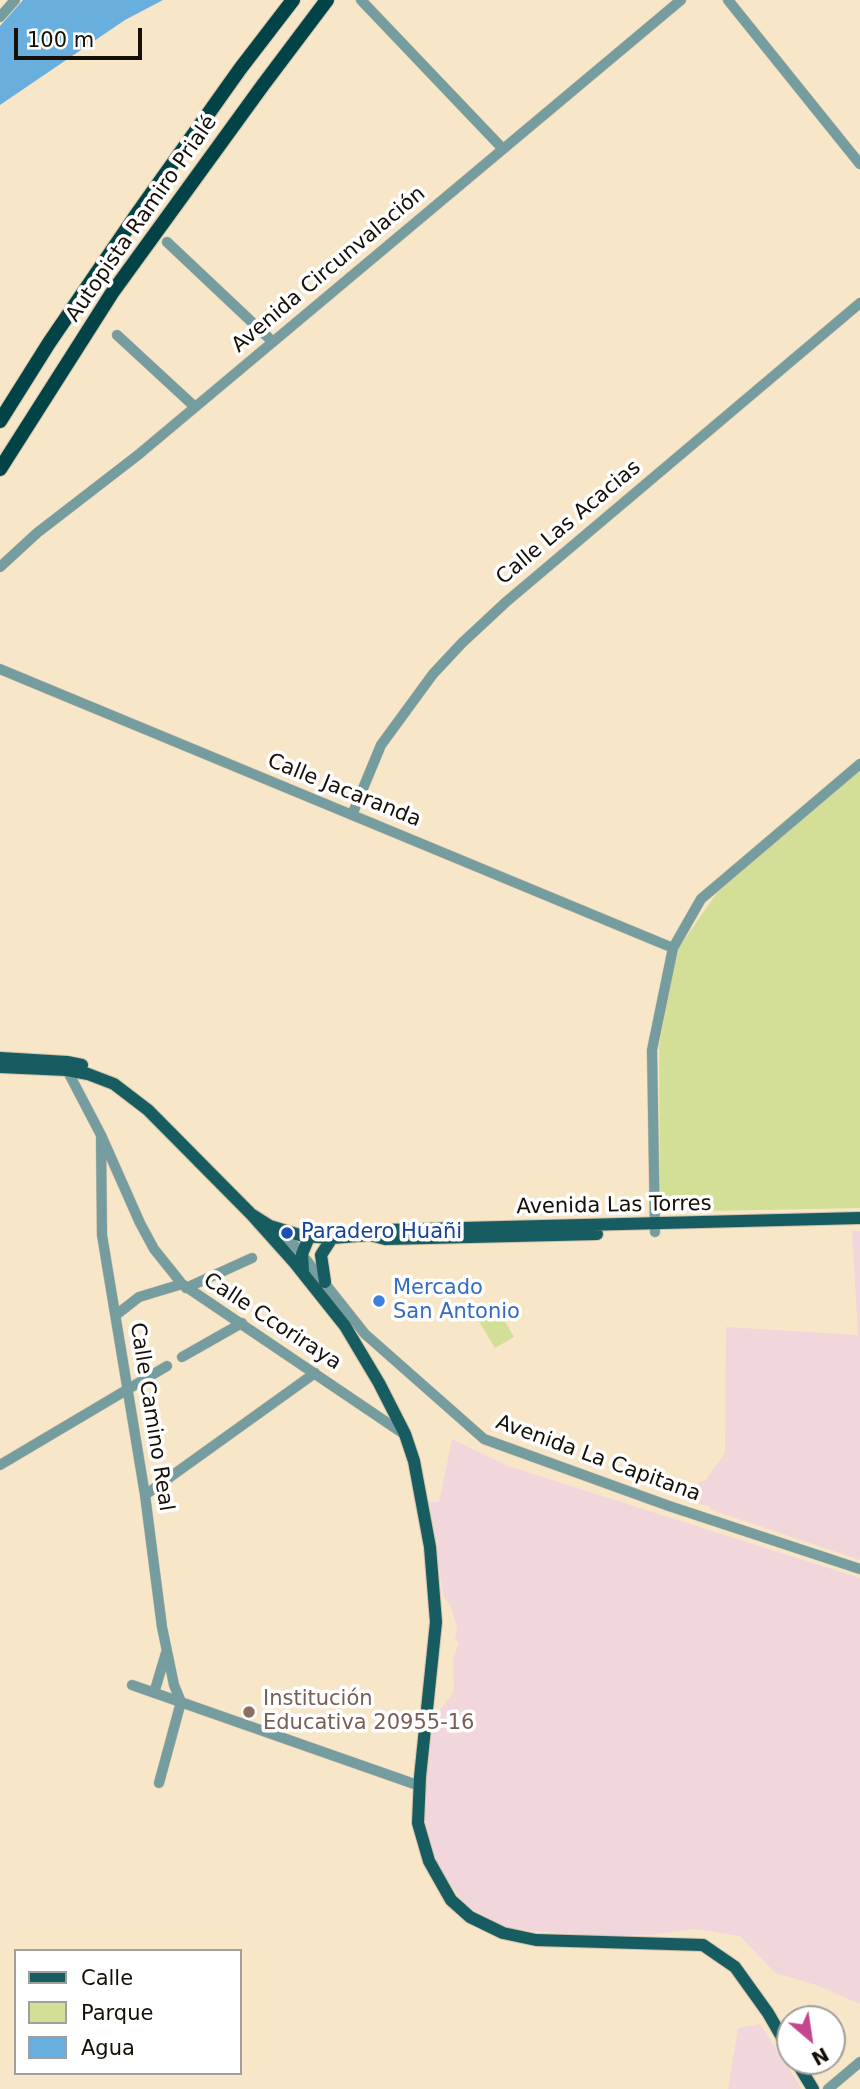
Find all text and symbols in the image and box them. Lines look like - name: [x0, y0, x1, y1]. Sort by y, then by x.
- scale bar: [18, 14, 145, 58]
- text: 100 m: [27, 28, 94, 52]
- street label: Autopista Ramiro Prialé: [61, 111, 223, 327]
- street label: Avenida Circunvalación: [227, 182, 431, 358]
- street label: Calle Las Acacias: [492, 455, 646, 591]
- street label: Calle Jacaranda: [264, 749, 424, 833]
- street label: Avenida Las Torres: [516, 1192, 712, 1220]
- place label: Paradero Huañi: [301, 1220, 462, 1246]
- marker: Paradero Huañi: [279, 1225, 295, 1241]
- street label: Calle Ccoriraya: [198, 1268, 346, 1376]
- place label: Mercado San Antonio: [393, 1276, 520, 1326]
- marker: Mercado San Antonio: [371, 1293, 387, 1309]
- street label: Calle Camino Real: [124, 1321, 178, 1513]
- street label: Avenida La Capitana: [492, 1410, 704, 1508]
- place label: Institución Educativa 20955-16: [263, 1687, 474, 1737]
- marker: Institución Educativa 20955-16: [241, 1704, 257, 1720]
- legend: [14, 1949, 242, 2075]
- text: Calle: [81, 1966, 133, 1990]
- text: Parque: [81, 2001, 153, 2025]
- north arrow: [776, 2005, 846, 2075]
- text: Agua: [81, 2036, 135, 2060]
- text: N: [808, 2043, 833, 2070]

